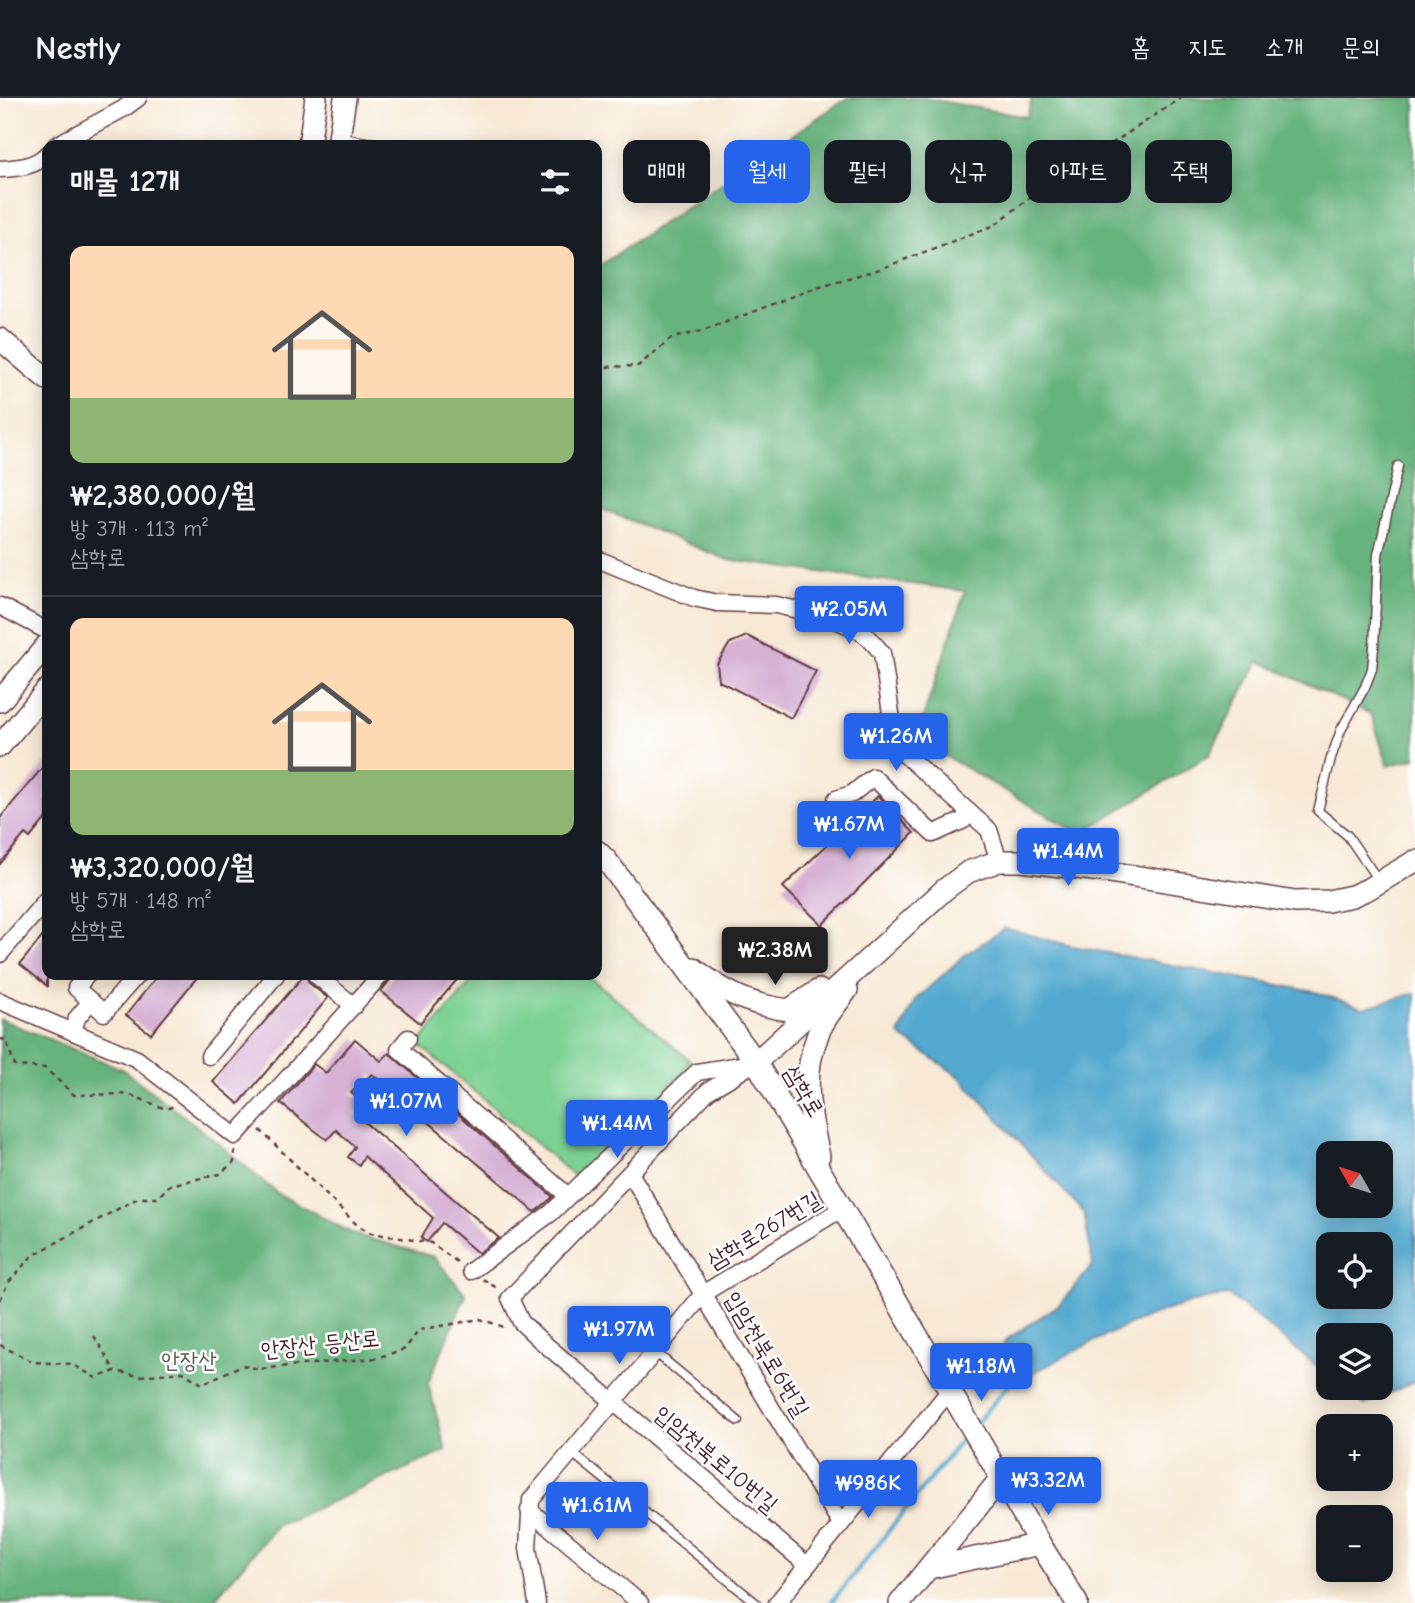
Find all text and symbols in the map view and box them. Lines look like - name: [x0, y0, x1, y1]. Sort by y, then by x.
- text: Nestly: [35, 29, 120, 67]
- text: 홈: [1131, 33, 1150, 61]
- text: 지도: [1188, 33, 1227, 61]
- text: 소개: [1265, 33, 1303, 61]
- text: 문의: [1341, 33, 1380, 61]
- chip: 매매: [623, 140, 710, 203]
- chip: 월세: [724, 140, 810, 203]
- chip: 필터: [824, 140, 911, 203]
- chip: 신규: [925, 140, 1012, 203]
- chip: 아파트: [1026, 140, 1131, 203]
- chip: 주택: [1145, 140, 1232, 203]
- icon: filters: [536, 163, 574, 201]
- text: 매물 12개: [70, 164, 180, 199]
- icon: home: [259, 292, 385, 418]
- text: ₩2,380,000/월: [70, 478, 255, 513]
- text: 방 3개 · 113 m²: [70, 515, 208, 542]
- text: 삼학로: [70, 544, 126, 571]
- pin: ₩2.05M: [792, 587, 906, 646]
- text: ₩2.05M: [811, 595, 887, 622]
- icon: home: [259, 664, 385, 790]
- pin: ₩1.26M: [839, 714, 953, 773]
- text: ₩1.26M: [860, 722, 932, 749]
- pin: ₩1.67M: [792, 802, 906, 861]
- text: ₩1.67M: [813, 810, 885, 837]
- pin: ₩1.44M: [1011, 828, 1125, 888]
- text: ₩1.44M: [1033, 837, 1103, 864]
- text: ₩3,320,000/월: [70, 850, 254, 885]
- text: 방 5개 · 148 m²: [70, 887, 211, 914]
- text: 삼학로: [70, 916, 126, 943]
- pin: ₩2.38M: [718, 928, 832, 987]
- text: ₩2.38M: [738, 936, 812, 963]
- street label: 삼학로: [778, 1060, 830, 1122]
- pin: ₩1.07M: [349, 1079, 463, 1138]
- text: ₩1.07M: [370, 1087, 442, 1114]
- pin: ₩1.44M: [560, 1100, 674, 1160]
- text: ₩1.44M: [582, 1109, 652, 1136]
- north arrow: [1316, 1141, 1393, 1218]
- map controls: [1316, 1141, 1393, 1582]
- street label: 삼학로267번길: [702, 1185, 826, 1275]
- button: locate: [1316, 1232, 1393, 1309]
- street label: 입암천북로6번길: [719, 1286, 815, 1422]
- pin: ₩1.97M: [562, 1306, 676, 1366]
- text: ₩1.97M: [583, 1315, 655, 1342]
- button: layers: [1316, 1323, 1393, 1400]
- street label: 안장산 등산로: [260, 1324, 380, 1364]
- pin: ₩1.18M: [924, 1344, 1038, 1403]
- park label: 안장산: [161, 1347, 217, 1374]
- text: ₩1.18M: [946, 1352, 1016, 1379]
- street label: 입암천북로10번길: [649, 1400, 783, 1518]
- button: +: [1316, 1414, 1393, 1491]
- pin: ₩3.32M: [991, 1458, 1105, 1517]
- pin: ₩986K: [819, 1460, 917, 1520]
- text: ₩3.32M: [1011, 1466, 1085, 1493]
- text: ₩986K: [835, 1469, 901, 1496]
- pin: ₩1.61M: [540, 1482, 654, 1542]
- text: ₩1.61M: [562, 1491, 632, 1518]
- button: −: [1316, 1505, 1393, 1582]

